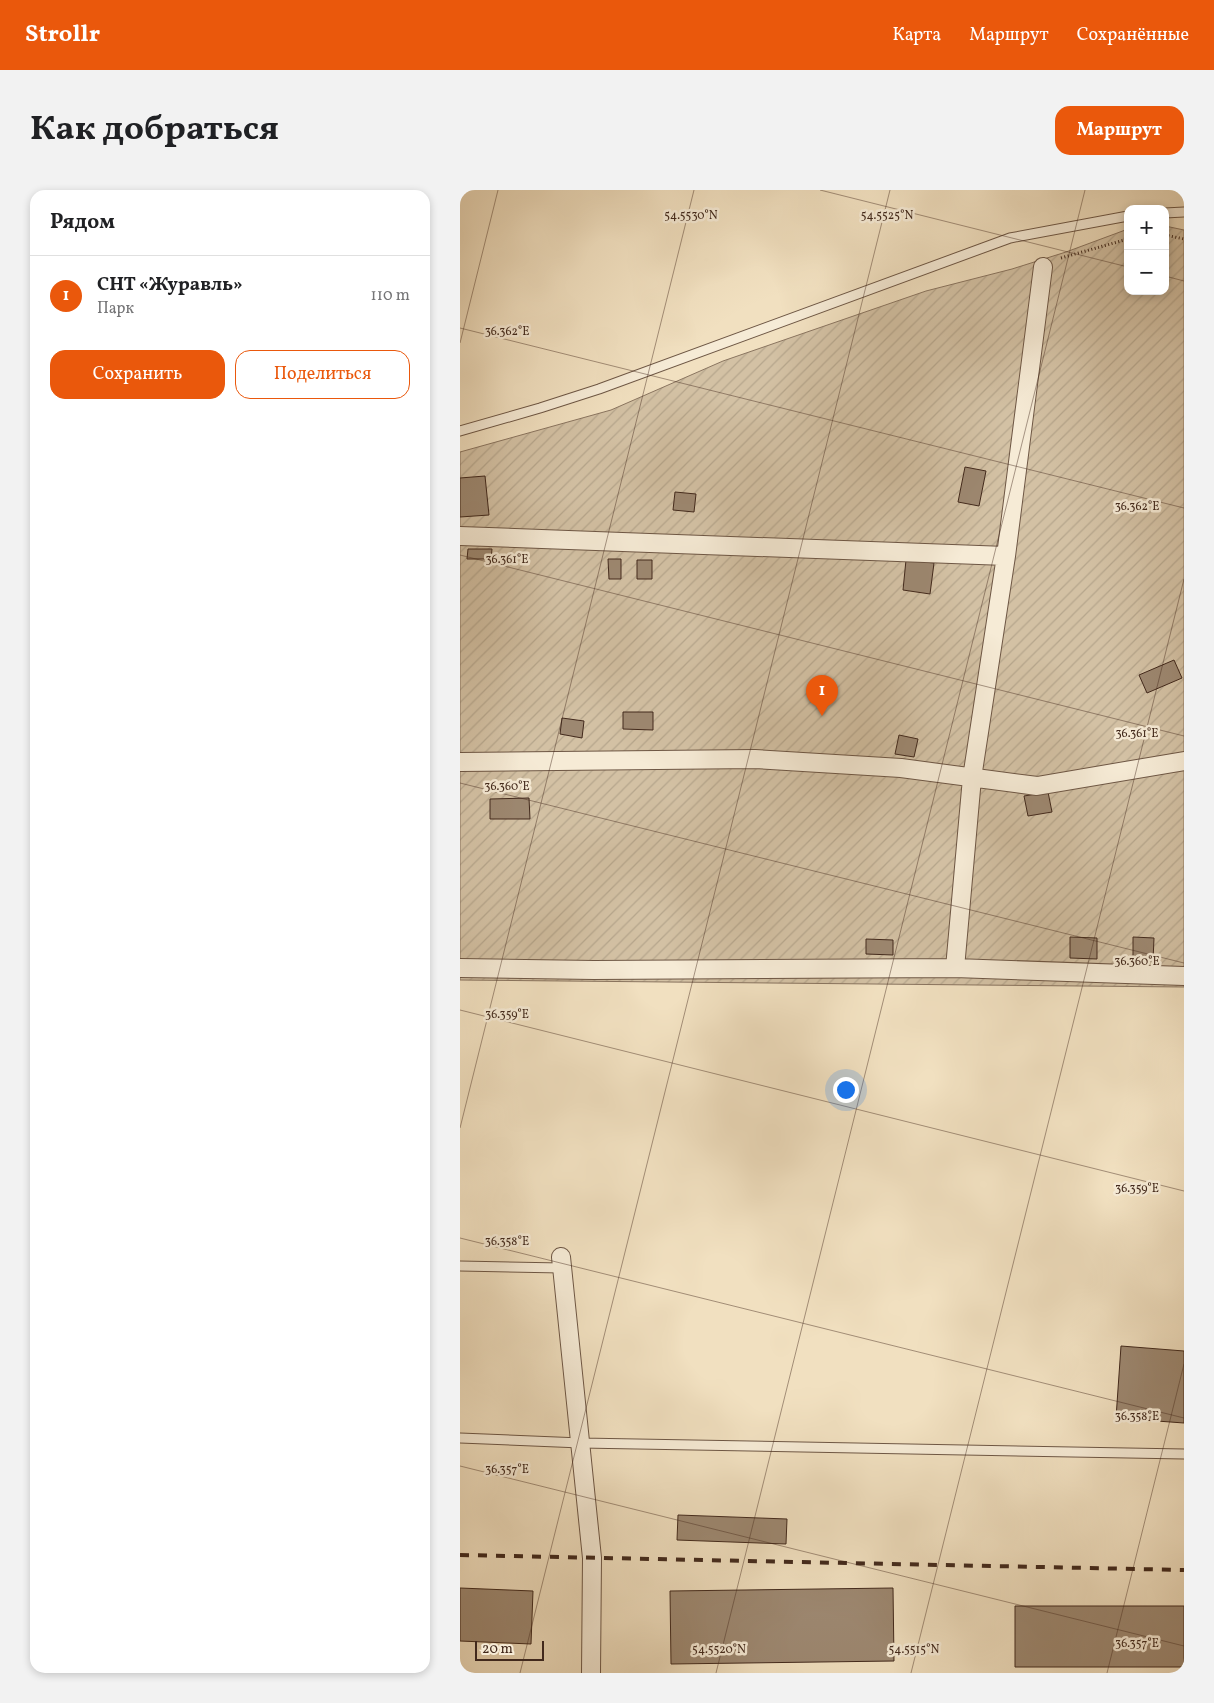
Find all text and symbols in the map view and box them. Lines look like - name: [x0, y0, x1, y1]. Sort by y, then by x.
- text: Strollr: [25, 18, 100, 52]
- text: Карта: [892, 23, 941, 48]
- text: Маршрут: [969, 23, 1049, 48]
- text: Сохранённые: [1077, 23, 1189, 48]
- text: Как добраться: [30, 106, 279, 154]
- button: Маршрут: [1055, 106, 1184, 155]
- map controls: [1124, 205, 1169, 295]
- button: +: [1124, 205, 1169, 250]
- text: Рядом: [50, 208, 115, 237]
- text: 54.5530°N: [664, 208, 718, 224]
- text: 54.5525°N: [861, 208, 913, 224]
- button: −: [1124, 250, 1169, 295]
- text: СНТ «Журавль»: [97, 272, 243, 298]
- text: 1: [63, 285, 69, 307]
- text: 110 m: [371, 285, 410, 307]
- text: Парк: [97, 298, 134, 320]
- text: 36.362°E: [485, 324, 529, 340]
- button: Сохранить: [50, 350, 225, 399]
- button: Поделиться: [235, 350, 410, 399]
- text: 36.362°E: [1115, 499, 1159, 515]
- text: 36.361°E: [485, 552, 529, 568]
- pin: 1: [806, 675, 838, 716]
- text: 36.361°E: [1115, 726, 1159, 742]
- text: 36.360°E: [484, 779, 530, 795]
- text: 36.360°E: [1114, 954, 1160, 970]
- text: 36.359°E: [485, 1007, 529, 1023]
- your location: [833, 1077, 859, 1103]
- text: 36.359°E: [1115, 1181, 1159, 1197]
- text: 36.358°E: [485, 1234, 529, 1250]
- text: 36.358°E: [1115, 1409, 1159, 1425]
- text: 36.357°E: [485, 1462, 529, 1478]
- text: 36.357°E: [1115, 1636, 1159, 1652]
- scale bar: [475, 1638, 544, 1661]
- text: 20 m: [482, 1640, 513, 1659]
- text: 54.5520°N: [692, 1642, 746, 1658]
- text: 54.5515°N: [889, 1642, 940, 1658]

